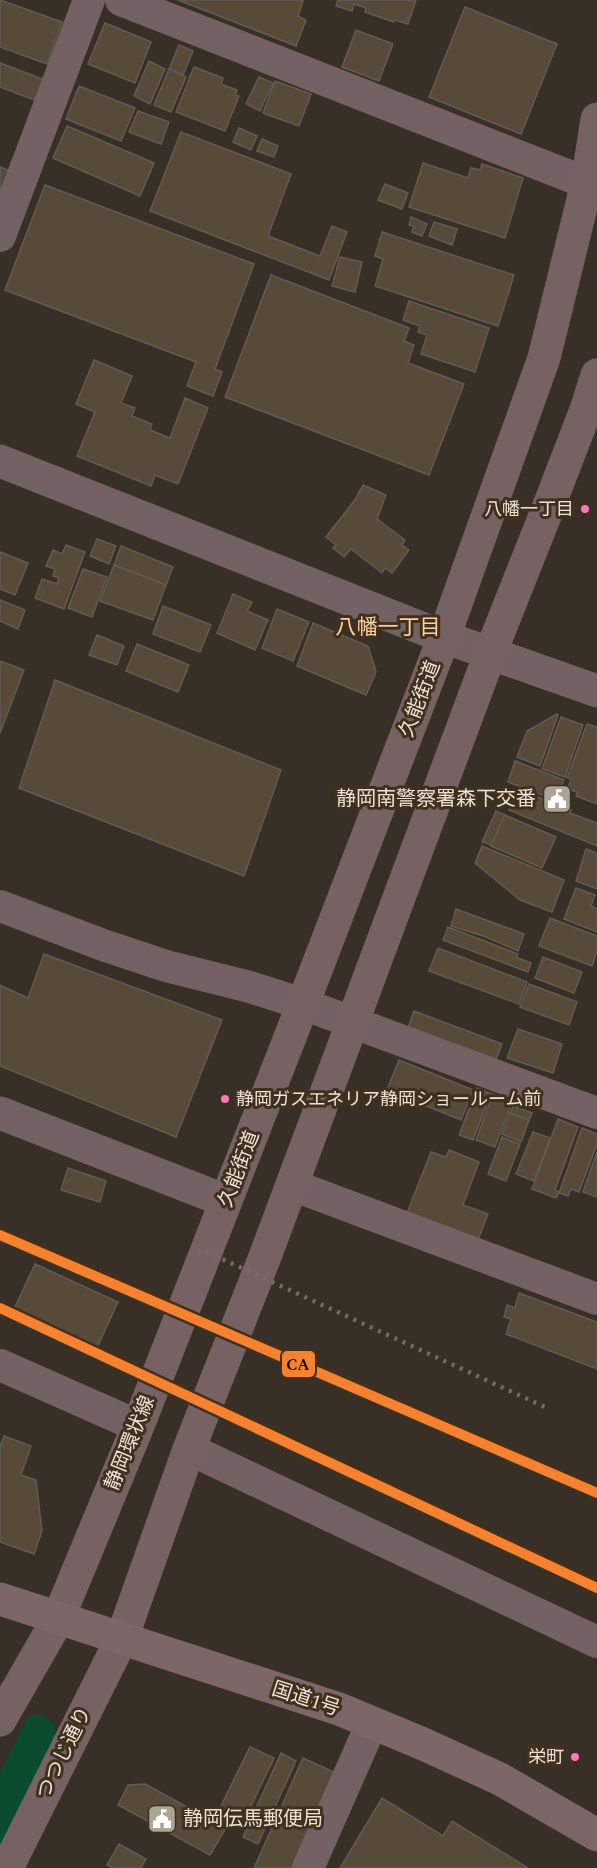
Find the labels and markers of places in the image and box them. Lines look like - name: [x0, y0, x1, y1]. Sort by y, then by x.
- place label: 八幡一丁目: [484, 496, 574, 523]
- marker: 八幡一丁目: [579, 503, 591, 515]
- public building icon: 静岡南警察署森下交番: [541, 783, 573, 815]
- place label: 静岡南警察署森下交番: [336, 784, 536, 814]
- place label: 静岡ガスエネリア静岡ショールーム前: [236, 1086, 541, 1113]
- marker: 静岡ガスエネリア静岡ショールーム前: [219, 1093, 231, 1105]
- place label: 栄町: [528, 1744, 564, 1771]
- marker: 栄町: [569, 1751, 581, 1763]
- public building icon: 静岡伝馬郵便局: [146, 1803, 178, 1835]
- place label: 静岡伝馬郵便局: [183, 1804, 323, 1834]

